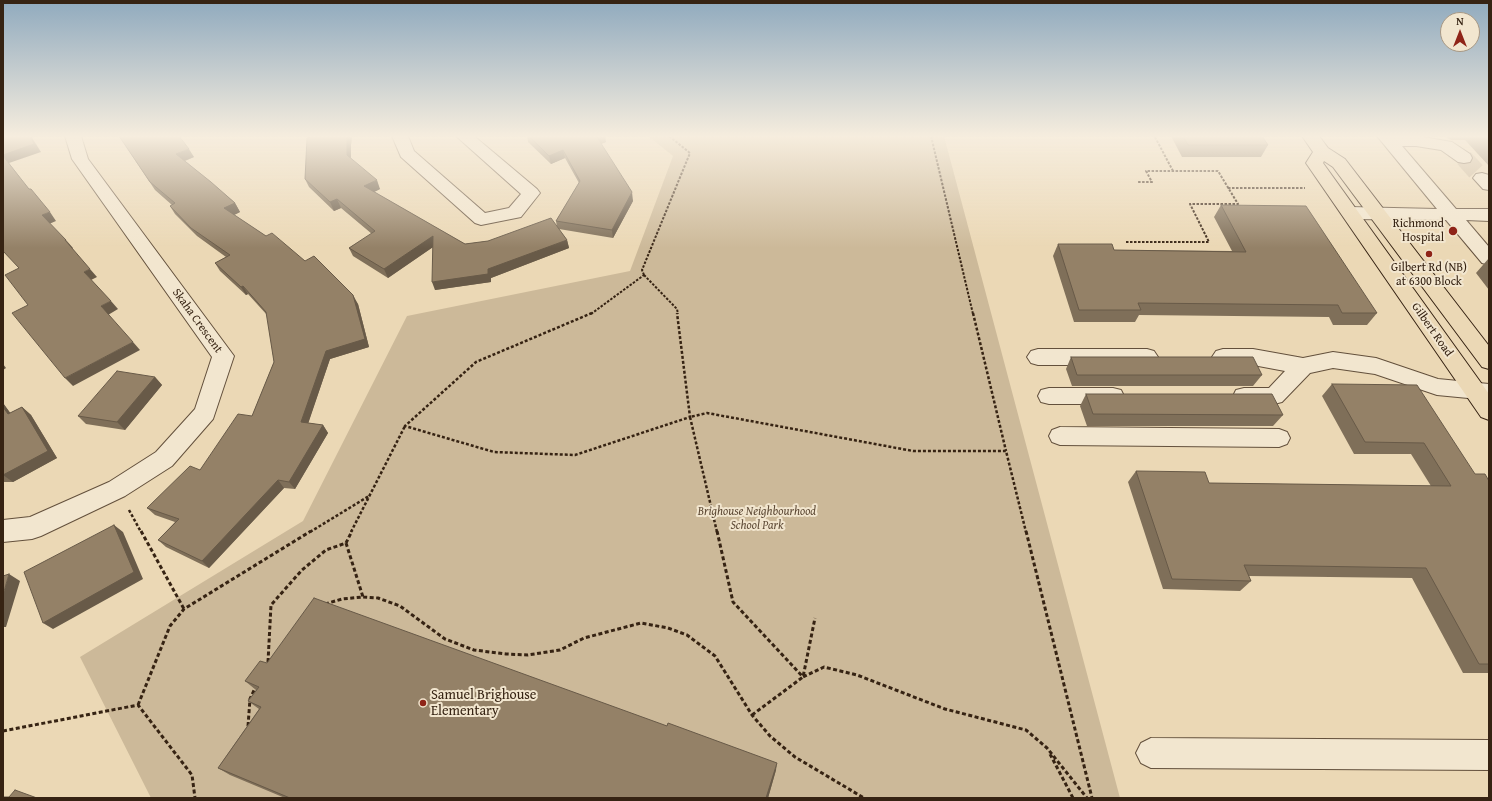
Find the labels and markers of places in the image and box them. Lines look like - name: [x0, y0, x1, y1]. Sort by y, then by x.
- place label: Richmond Hospital: [1393, 217, 1444, 245]
- marker: Richmond Hospital: [1447, 225, 1459, 237]
- marker: Gilbert Rd (NB) at 6300 Block: [1424, 249, 1434, 259]
- place label: Gilbert Rd (NB) at 6300 Block: [1391, 261, 1467, 289]
- place label: Samuel Brighouse Elementary: [431, 687, 536, 720]
- marker: Samuel Brighouse Elementary: [418, 698, 428, 708]

